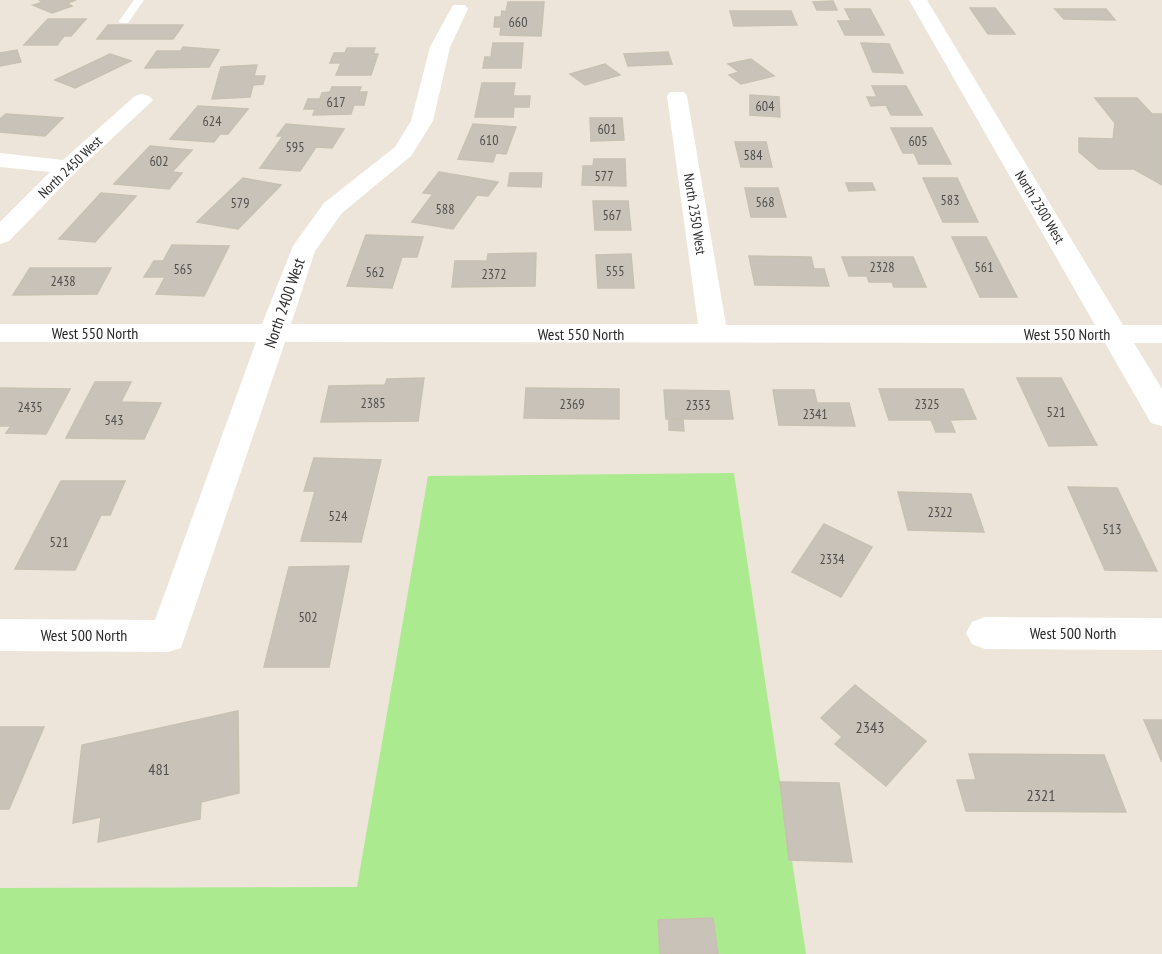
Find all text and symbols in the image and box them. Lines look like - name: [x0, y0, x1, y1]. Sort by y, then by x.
- house number: 660: [509, 13, 527, 31]
- house number: 617: [327, 93, 345, 111]
- house number: 604: [756, 97, 775, 115]
- house number: 624: [203, 112, 222, 130]
- house number: 601: [598, 120, 616, 138]
- house number: 610: [480, 131, 498, 149]
- street label: North 2450 West: [34, 132, 106, 202]
- house number: 605: [909, 132, 927, 150]
- house number: 595: [286, 138, 304, 156]
- house number: 584: [744, 146, 763, 164]
- house number: 602: [150, 152, 168, 170]
- house number: 577: [595, 167, 613, 185]
- street label: North 2300 West: [1011, 167, 1069, 247]
- street label: North 2350 West: [680, 172, 710, 256]
- house number: 583: [941, 191, 959, 209]
- house number: 568: [756, 193, 774, 211]
- house number: 579: [231, 194, 249, 212]
- house number: 588: [436, 200, 454, 218]
- house number: 567: [603, 206, 621, 224]
- street label: North 2400 West: [259, 255, 309, 351]
- house number: 2328: [869, 258, 895, 276]
- house number: 561: [975, 258, 993, 276]
- house number: 565: [174, 260, 192, 278]
- house number: 555: [606, 262, 624, 280]
- house number: 562: [366, 263, 384, 281]
- house number: 2372: [481, 265, 507, 283]
- house number: 2438: [50, 272, 76, 290]
- street label: West 550 North: [52, 323, 138, 343]
- street label: West 550 North: [538, 324, 624, 344]
- street label: West 550 North: [1024, 324, 1110, 344]
- house number: 2385: [360, 394, 386, 412]
- house number: 2369: [559, 395, 585, 413]
- house number: 2325: [914, 395, 940, 413]
- house number: 2353: [685, 396, 711, 414]
- house number: 2435: [17, 398, 43, 416]
- house number: 521: [1047, 403, 1065, 421]
- house number: 2341: [802, 405, 828, 423]
- house number: 543: [105, 411, 123, 429]
- house number: 2322: [927, 503, 953, 521]
- house number: 524: [329, 507, 348, 525]
- house number: 513: [1103, 520, 1121, 538]
- house number: 521: [50, 533, 68, 551]
- house number: 2334: [819, 550, 845, 568]
- house number: 502: [299, 608, 317, 626]
- street label: West 500 North: [1030, 623, 1116, 643]
- street label: West 500 North: [41, 625, 127, 645]
- house number: 2343: [856, 717, 884, 737]
- house number: 481: [148, 759, 170, 779]
- house number: 2321: [1027, 785, 1055, 805]

